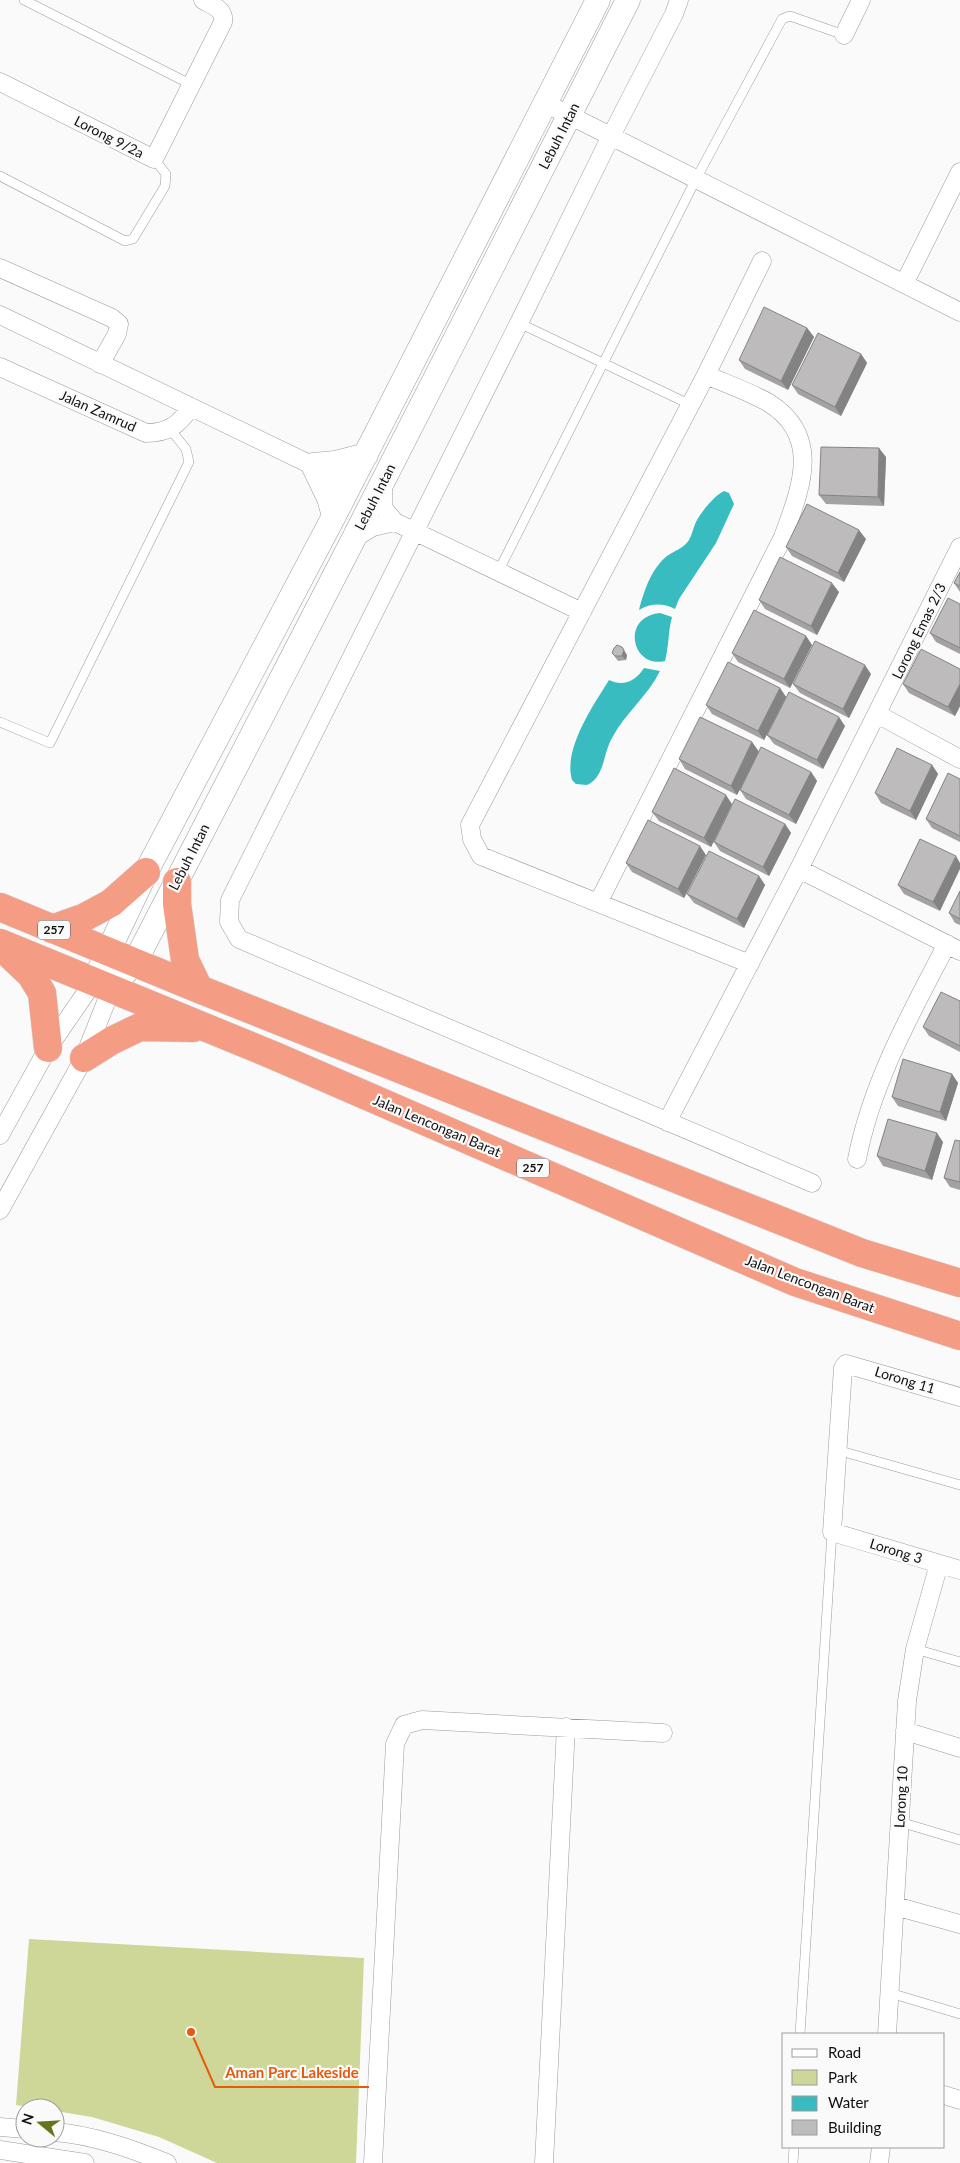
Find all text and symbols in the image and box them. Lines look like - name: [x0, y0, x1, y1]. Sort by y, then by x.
- street label: Lebuh Intan: [535, 100, 583, 172]
- street label: Lorong 9/2a: [72, 112, 147, 161]
- street label: Jalan Zamrud: [57, 386, 139, 435]
- street label: Lebuh Intan: [351, 461, 399, 533]
- street label: Lorong Emas 2/3: [888, 580, 949, 682]
- street label: Lebuh Intan: [165, 821, 213, 893]
- road number: 257: [38, 920, 70, 940]
- street label: Jalan Lencongan Barat: [371, 1091, 503, 1160]
- road number: 257: [517, 1158, 549, 1178]
- street label: Jalan Lencongan Barat: [743, 1251, 877, 1316]
- street label: Lorong 11: [873, 1362, 937, 1397]
- street label: Lorong 3: [868, 1534, 925, 1567]
- street label: Lorong 10: [890, 1765, 911, 1829]
- legend: [782, 2033, 945, 2148]
- text: Road: [828, 2043, 861, 2061]
- callout: Aman Parc Lakeside: [215, 2057, 369, 2087]
- text: Aman Parc Lakeside: [224, 2063, 359, 2081]
- text: Park: [828, 2068, 858, 2086]
- text: Water: [828, 2093, 869, 2111]
- north arrow: [15, 2098, 65, 2148]
- text: N: [17, 2111, 37, 2127]
- text: Building: [828, 2118, 881, 2136]

